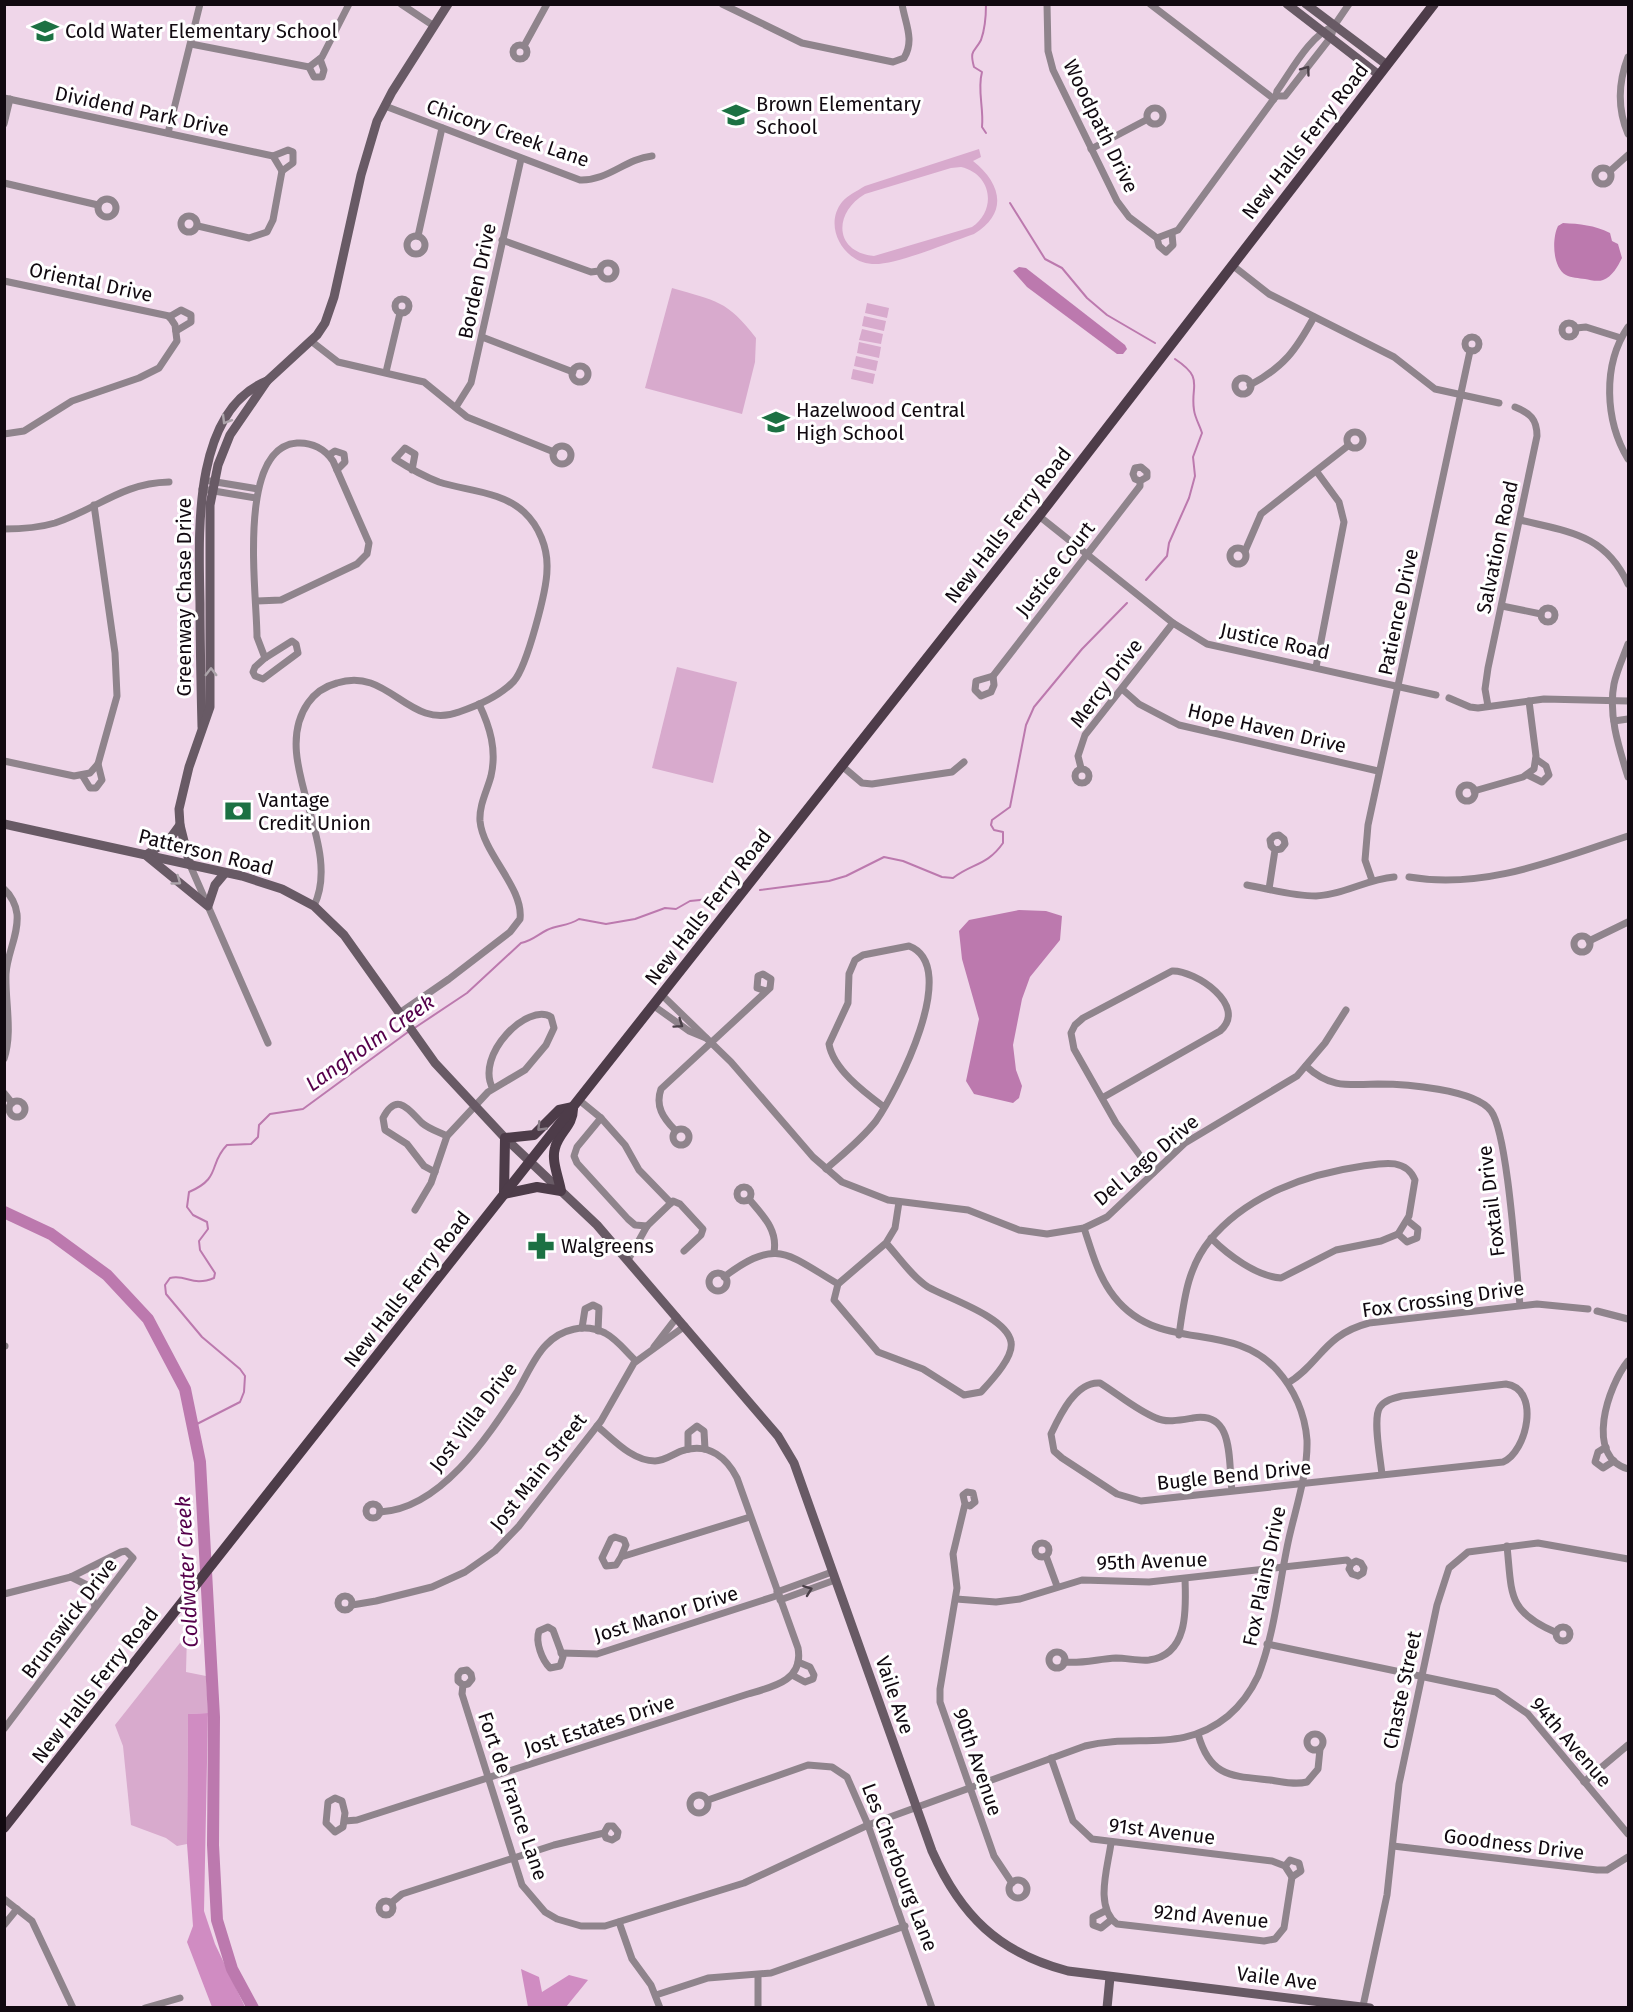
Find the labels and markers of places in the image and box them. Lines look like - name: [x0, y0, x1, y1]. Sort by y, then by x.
- school or university icon: Cold Water Elementary School: [30, 16, 60, 46]
- place label: Cold Water Elementary School: [65, 19, 337, 43]
- place label: Brown Elementary School: [756, 92, 921, 139]
- school or university icon: Brown Elementary School: [721, 100, 751, 130]
- place label: Hazelwood Central High School: [796, 398, 965, 445]
- school or university icon: Hazelwood Central High School: [761, 407, 791, 437]
- place label: Vantage Credit Union: [258, 788, 371, 835]
- bank icon: Vantage Credit Union: [223, 796, 253, 826]
- pharmacy icon: Walgreens: [526, 1231, 556, 1261]
- place label: Walgreens: [561, 1234, 654, 1258]

